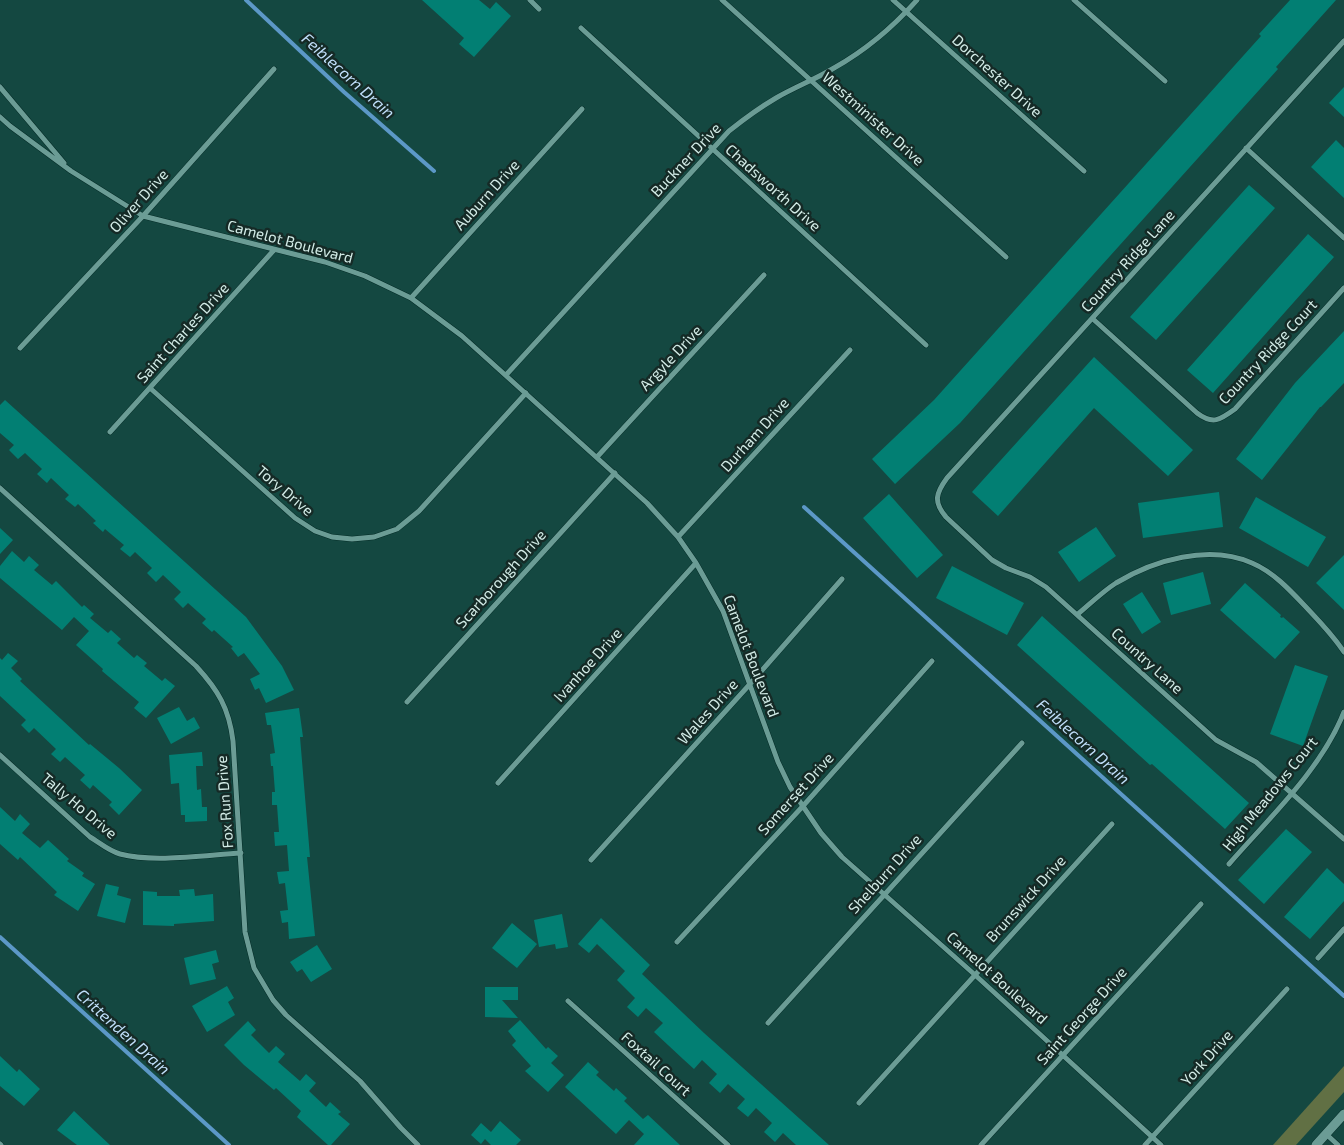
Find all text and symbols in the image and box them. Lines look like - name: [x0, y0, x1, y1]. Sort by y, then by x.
- water label: Feiblecorn Drain: [298, 29, 398, 123]
- street label: Dorchester Drive: [948, 31, 1046, 121]
- street label: Westminister Drive: [818, 68, 928, 170]
- street label: Buckner Drive: [647, 119, 725, 201]
- street label: Chadsworth Drive: [722, 141, 824, 235]
- street label: Auburn Drive: [451, 156, 523, 234]
- street label: Oliver Drive: [106, 166, 172, 236]
- street label: Country Ridge Lane: [1077, 206, 1179, 316]
- street label: Camelot Boulevard: [225, 217, 355, 267]
- street label: Saint Charles Drive: [133, 279, 233, 387]
- street label: Country Ridge Court: [1215, 296, 1321, 408]
- street label: Argyle Drive: [636, 321, 706, 395]
- street label: Durham Drive: [717, 394, 793, 476]
- street label: Tory Drive: [253, 462, 317, 520]
- street label: Scarborough Drive: [452, 526, 550, 632]
- street label: Camelot Boulevard: [719, 592, 783, 720]
- street label: Ivanhoe Drive: [550, 624, 626, 706]
- street label: Country Lane: [1108, 624, 1186, 698]
- street label: Wales Drive: [674, 676, 742, 748]
- water label: Feiblecorn Drain: [1033, 695, 1133, 789]
- street label: High Meadows Court: [1219, 733, 1321, 855]
- street label: Somerset Drive: [754, 749, 838, 839]
- street label: Fox Run Drive: [213, 755, 237, 849]
- street label: Tally Ho Drive: [38, 769, 120, 843]
- street label: Shelburn Drive: [845, 831, 925, 917]
- street label: Brunswick Drive: [982, 852, 1070, 946]
- street label: Camelot Boulevard: [943, 928, 1051, 1028]
- street label: Saint George Drive: [1033, 963, 1131, 1069]
- water label: Crittenden Drain: [72, 985, 174, 1079]
- street label: York Drive: [1177, 1026, 1237, 1090]
- street label: Foxtail Court: [618, 1028, 694, 1100]

